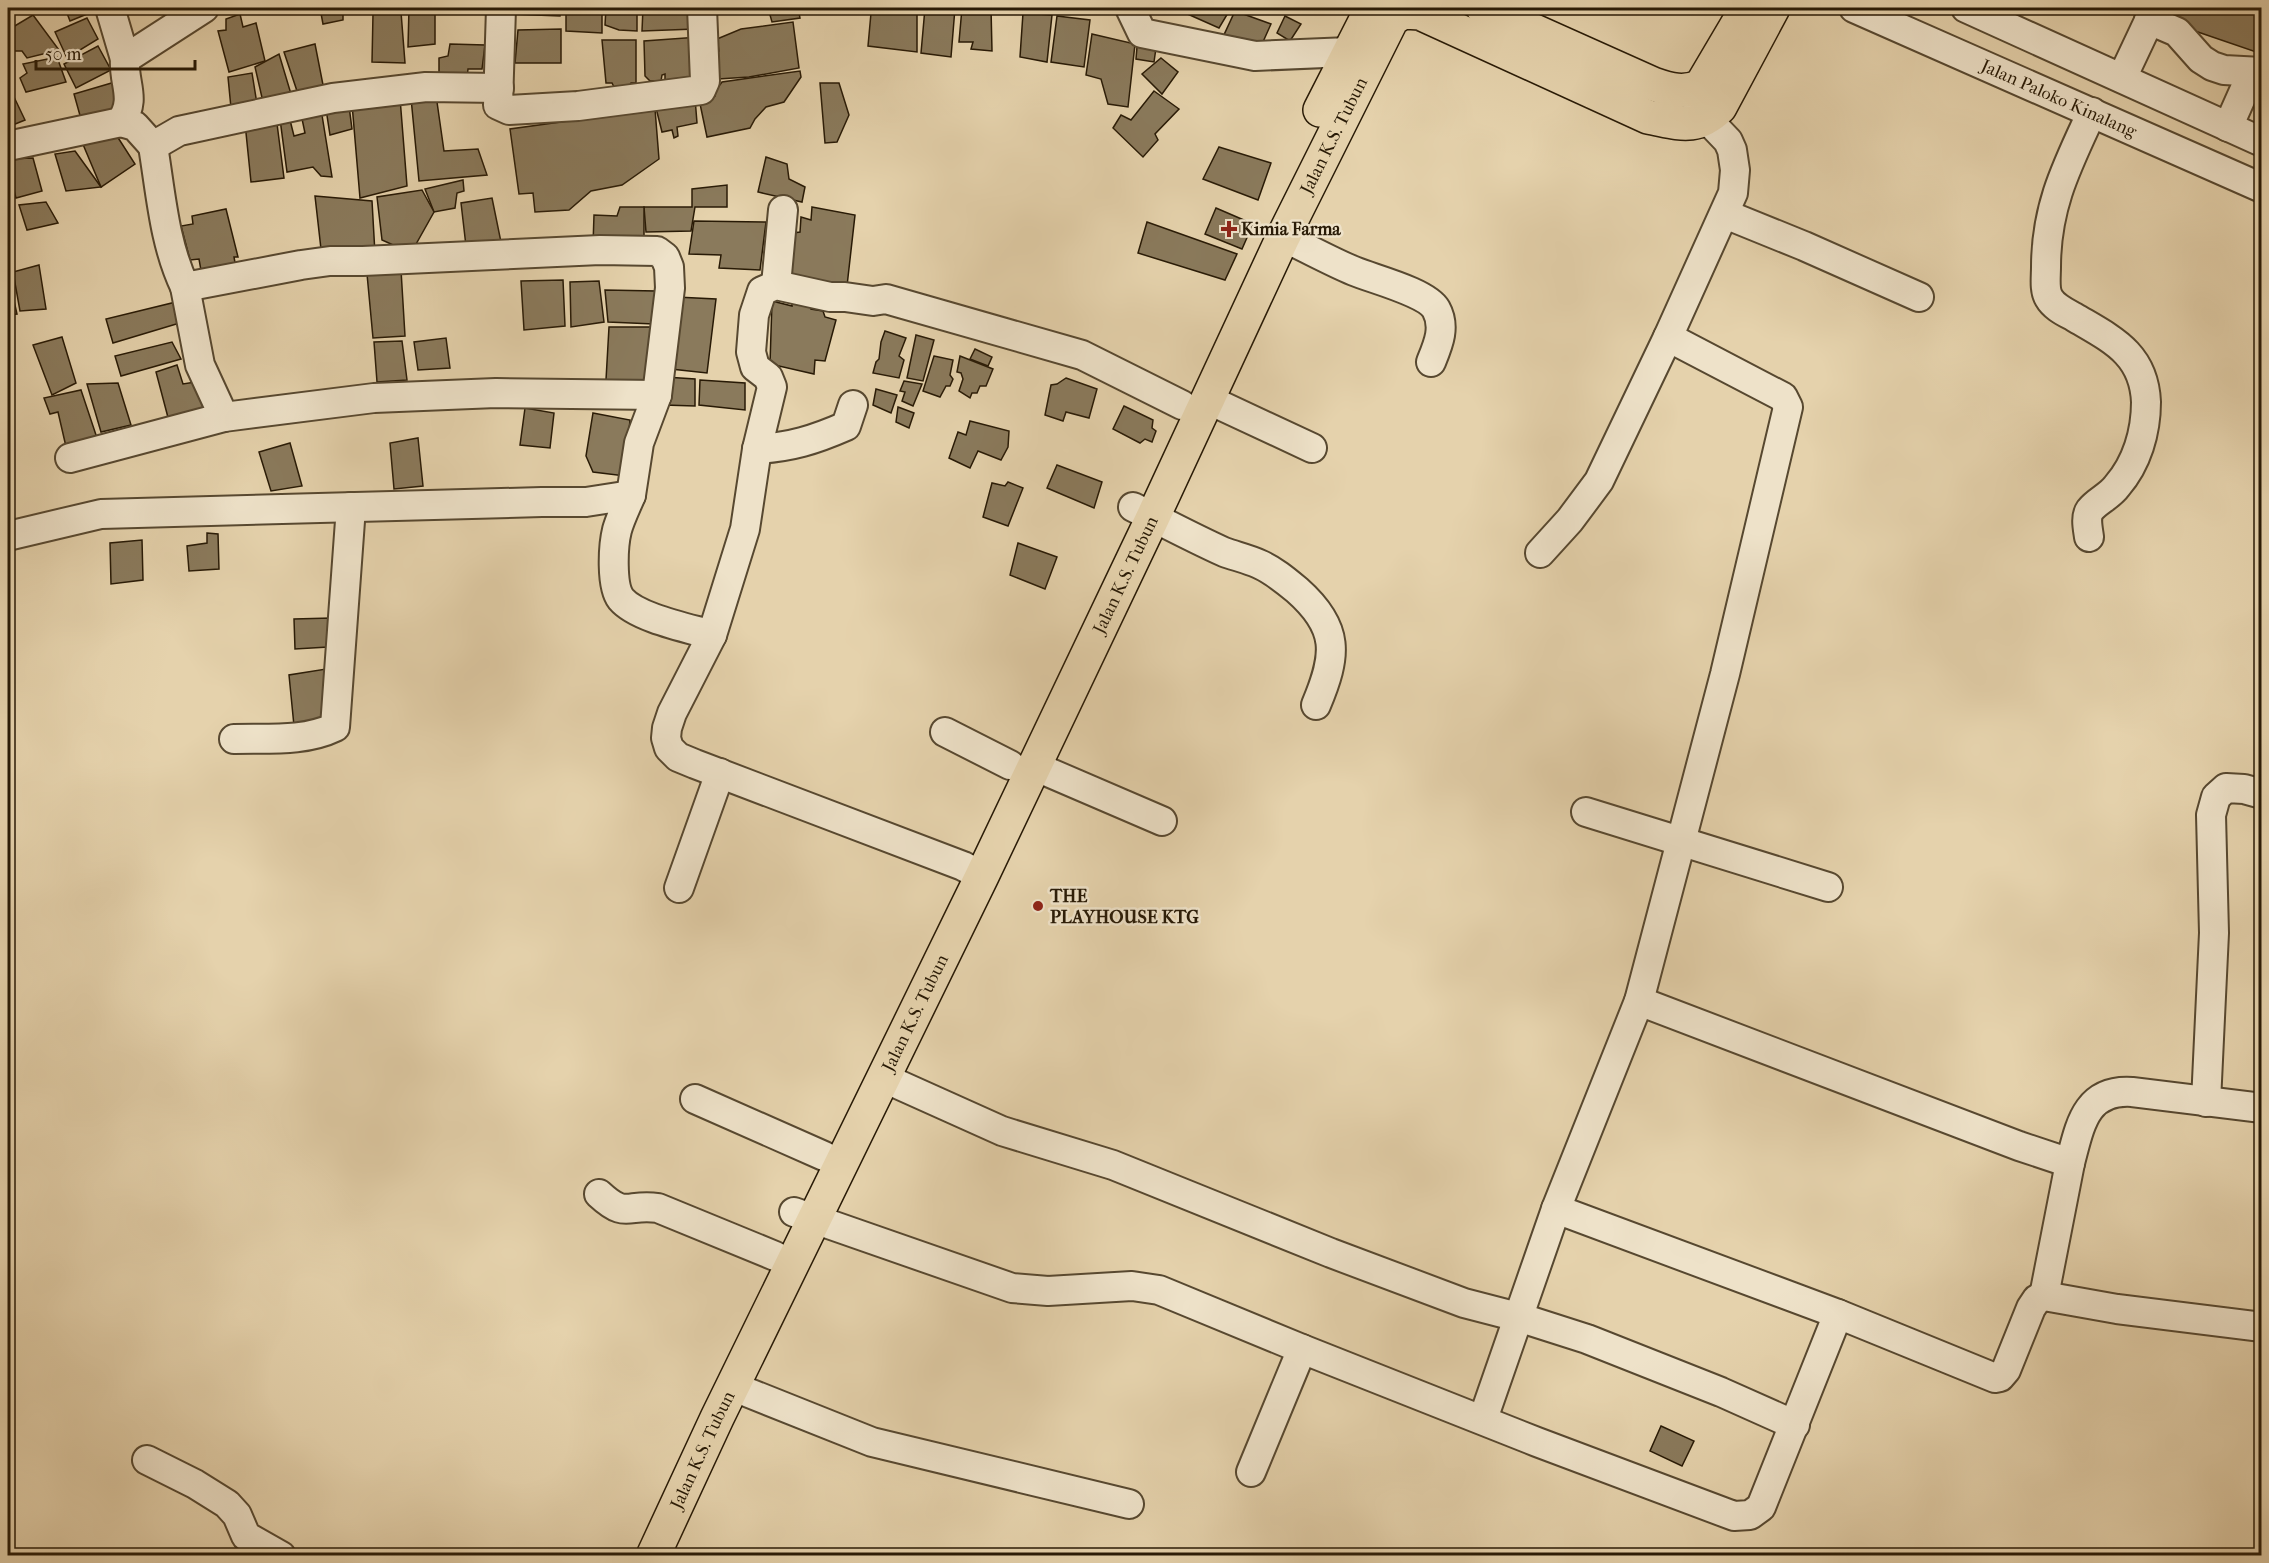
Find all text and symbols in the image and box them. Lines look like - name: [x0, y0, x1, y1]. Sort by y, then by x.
- scale bar: [36, 33, 195, 71]
- text: 50 m: [45, 44, 82, 65]
- street label: Jalan Paloko Kinalang: [1976, 55, 2140, 142]
- street label: Jalan K.S. Tubun: [1295, 74, 1372, 200]
- place label: Kimia Farma: [1241, 219, 1341, 240]
- marker: Kimia Farma: [1222, 222, 1236, 236]
- street label: Jalan K.S. Tubun: [1088, 512, 1163, 639]
- place label: THE PLAYHOUSE KTG: [1049, 886, 1199, 928]
- marker: THE PLAYHOUSE KTG: [1031, 899, 1045, 913]
- street label: Jalan K.S. Tubun: [877, 951, 953, 1077]
- street label: Jalan K.S. Tubun: [665, 1387, 740, 1514]

